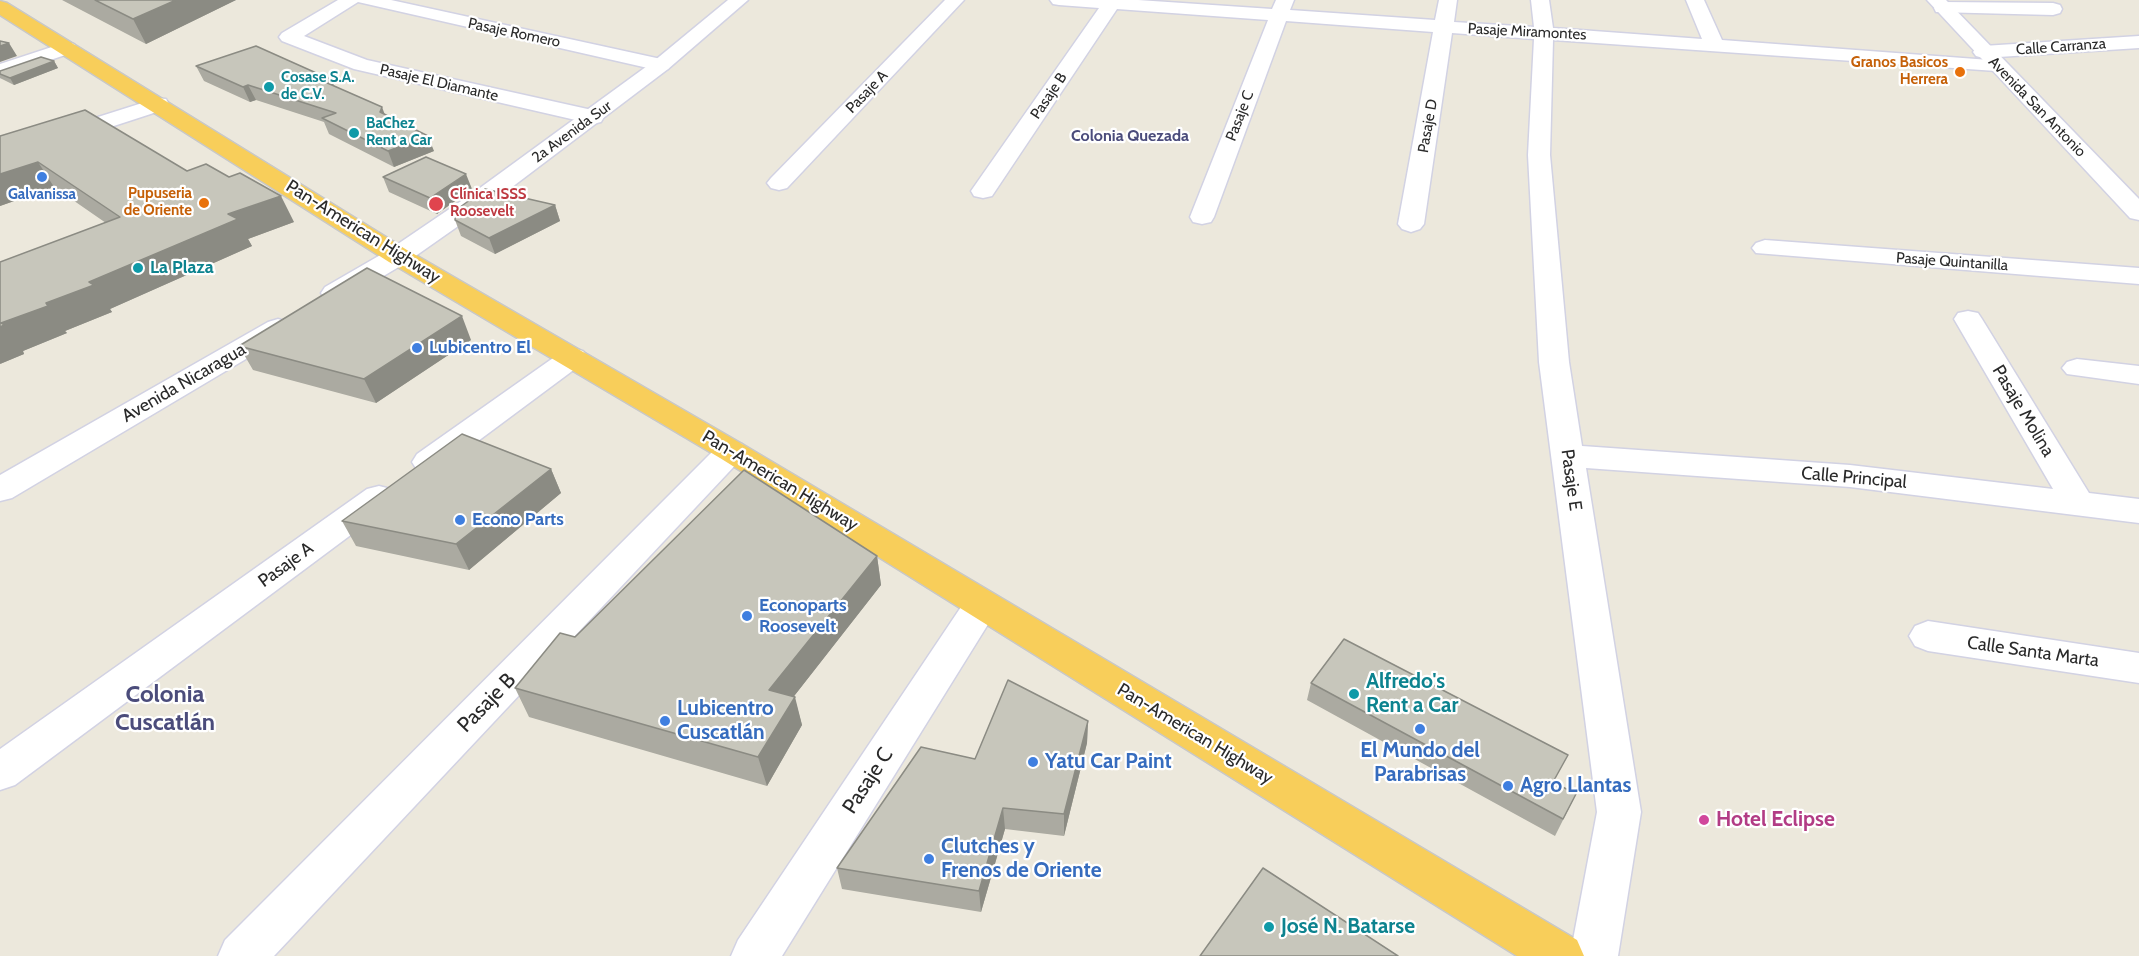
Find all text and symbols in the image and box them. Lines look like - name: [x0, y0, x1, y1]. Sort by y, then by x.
- street label: Pasaje Romero: [466, 14, 562, 52]
- street label: Pasaje Miramontes: [1467, 20, 1587, 44]
- street label: Calle Carranza: [2015, 35, 2107, 59]
- street label: Avenida San Antonio: [1985, 53, 2089, 161]
- place label: Granos Basicos Herrera: [1851, 54, 1948, 89]
- street label: Pasaje El Diamante: [378, 61, 500, 105]
- marker: Granos Basicos Herrera: [1953, 65, 1967, 79]
- street label: Pasaje A: [842, 67, 892, 117]
- place label: Cosase S.A. de C.V.: [281, 69, 355, 104]
- street label: Pasaje B: [1027, 69, 1071, 123]
- marker: Cosase S.A. de C.V.: [262, 80, 276, 94]
- street label: Pasaje C: [1222, 88, 1258, 144]
- street label: 2a Avenida Sur: [529, 97, 615, 167]
- street label: Pasaje D: [1414, 98, 1442, 154]
- place label: BaChez Rent a Car: [366, 115, 432, 150]
- marker: BaChez Rent a Car: [347, 126, 361, 140]
- district label: Colonia Quezada: [1071, 126, 1189, 146]
- marker: Galvanissa: [35, 170, 49, 184]
- street label: Pan-American Highway: [282, 176, 444, 288]
- place label: Pupuseria de Oriente: [124, 185, 192, 220]
- place label: Galvanissa: [8, 186, 76, 204]
- place label: Clínica ISSS Roosevelt: [450, 186, 527, 221]
- marker: Clínica ISSS Roosevelt: [427, 195, 445, 213]
- marker: Pupuseria de Oriente: [197, 196, 211, 210]
- street label: Pasaje Quintanilla: [1895, 249, 2009, 275]
- place label: La Plaza: [150, 257, 214, 279]
- marker: La Plaza: [131, 261, 145, 275]
- place label: Lubicentro El: [429, 337, 531, 359]
- street label: Avenida Nicaragua: [118, 339, 250, 427]
- marker: Lubicentro El: [410, 341, 424, 355]
- street label: Pasaje Molina: [1987, 361, 2059, 461]
- street label: Pan-American Highway: [698, 426, 862, 536]
- street label: Pasaje E: [1556, 448, 1586, 512]
- street label: Calle Principal: [1800, 463, 1908, 493]
- place label: Econo Parts: [472, 509, 564, 531]
- marker: Econo Parts: [453, 513, 467, 527]
- street label: Pasaje A: [254, 538, 318, 592]
- place label: Econoparts Roosevelt: [759, 595, 847, 638]
- marker: Econoparts Roosevelt: [740, 609, 754, 623]
- street label: Calle Santa Marta: [1966, 632, 2100, 672]
- street label: Pasaje B: [453, 668, 521, 738]
- place label: Alfredo's Rent a Car: [1366, 669, 1458, 719]
- street label: Pan-American Highway: [1113, 679, 1277, 789]
- district label: Colonia Cuscatlán: [115, 681, 215, 737]
- marker: Alfredo's Rent a Car: [1347, 687, 1361, 701]
- place label: Lubicentro Cuscatlán: [677, 696, 774, 746]
- marker: Lubicentro Cuscatlán: [658, 714, 672, 728]
- marker: El Mundo del Parabrisas: [1413, 722, 1427, 736]
- place label: El Mundo del Parabrisas: [1360, 738, 1480, 788]
- street label: Pasaje C: [837, 743, 899, 819]
- place label: Yatu Car Paint: [1045, 749, 1172, 775]
- marker: Yatu Car Paint: [1026, 755, 1040, 769]
- place label: Agro Llantas: [1520, 773, 1631, 799]
- marker: Agro Llantas: [1501, 779, 1515, 793]
- place label: Hotel Eclipse: [1716, 807, 1835, 833]
- marker: Hotel Eclipse: [1697, 813, 1711, 827]
- place label: Clutches y Frenos de Oriente: [941, 834, 1102, 884]
- marker: Clutches y Frenos de Oriente: [922, 852, 936, 866]
- place label: José N. Batarse: [1281, 914, 1415, 940]
- marker: José N. Batarse: [1262, 920, 1276, 934]

